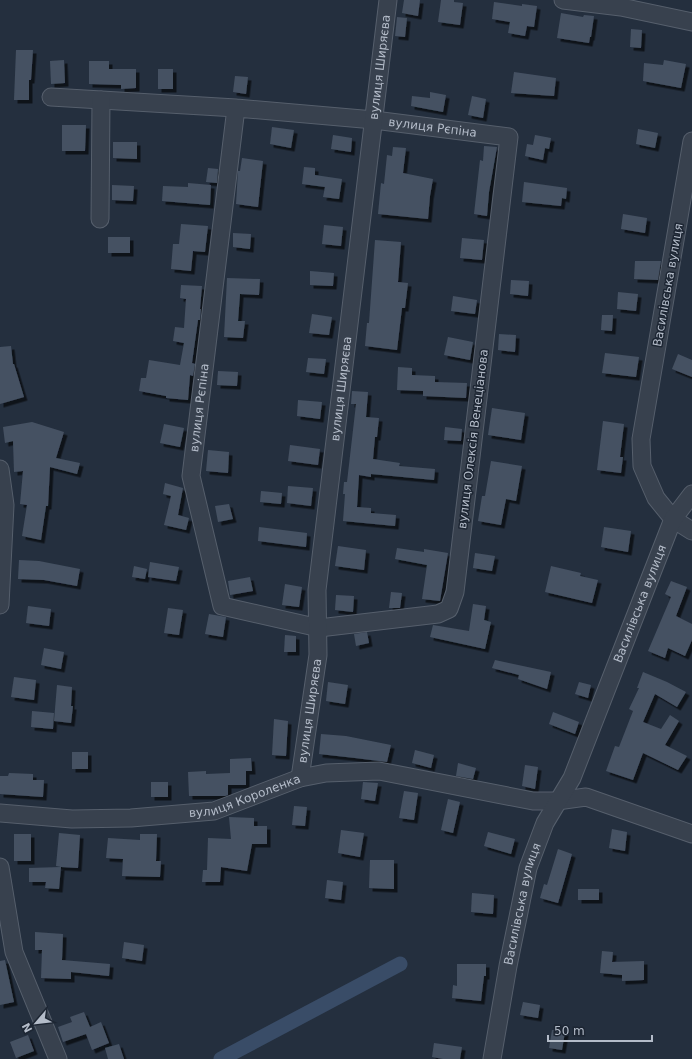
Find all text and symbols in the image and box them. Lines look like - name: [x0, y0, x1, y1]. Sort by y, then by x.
- street label: вулиця Ширяєва: [367, 14, 393, 120]
- street label: вулиця Рєпіна: [388, 115, 478, 140]
- street label: Василівська вулиця: [650, 222, 686, 348]
- street label: вулиця Ширяєва: [328, 336, 354, 442]
- street label: вулиця Олексія Венеціанова: [455, 348, 491, 530]
- street label: вулиця Рєпіна: [187, 363, 212, 453]
- street label: Василівська вулиця: [611, 543, 669, 665]
- street label: вулиця Ширяєва: [295, 658, 324, 764]
- street label: вулиця Короленка: [188, 771, 302, 820]
- street label: Василівська вулиця: [501, 841, 544, 966]
- north arrow: [16, 1003, 56, 1043]
- scale bar: [548, 1017, 652, 1043]
- text: N: [20, 1020, 36, 1035]
- text: 50 m: [554, 1024, 585, 1038]

